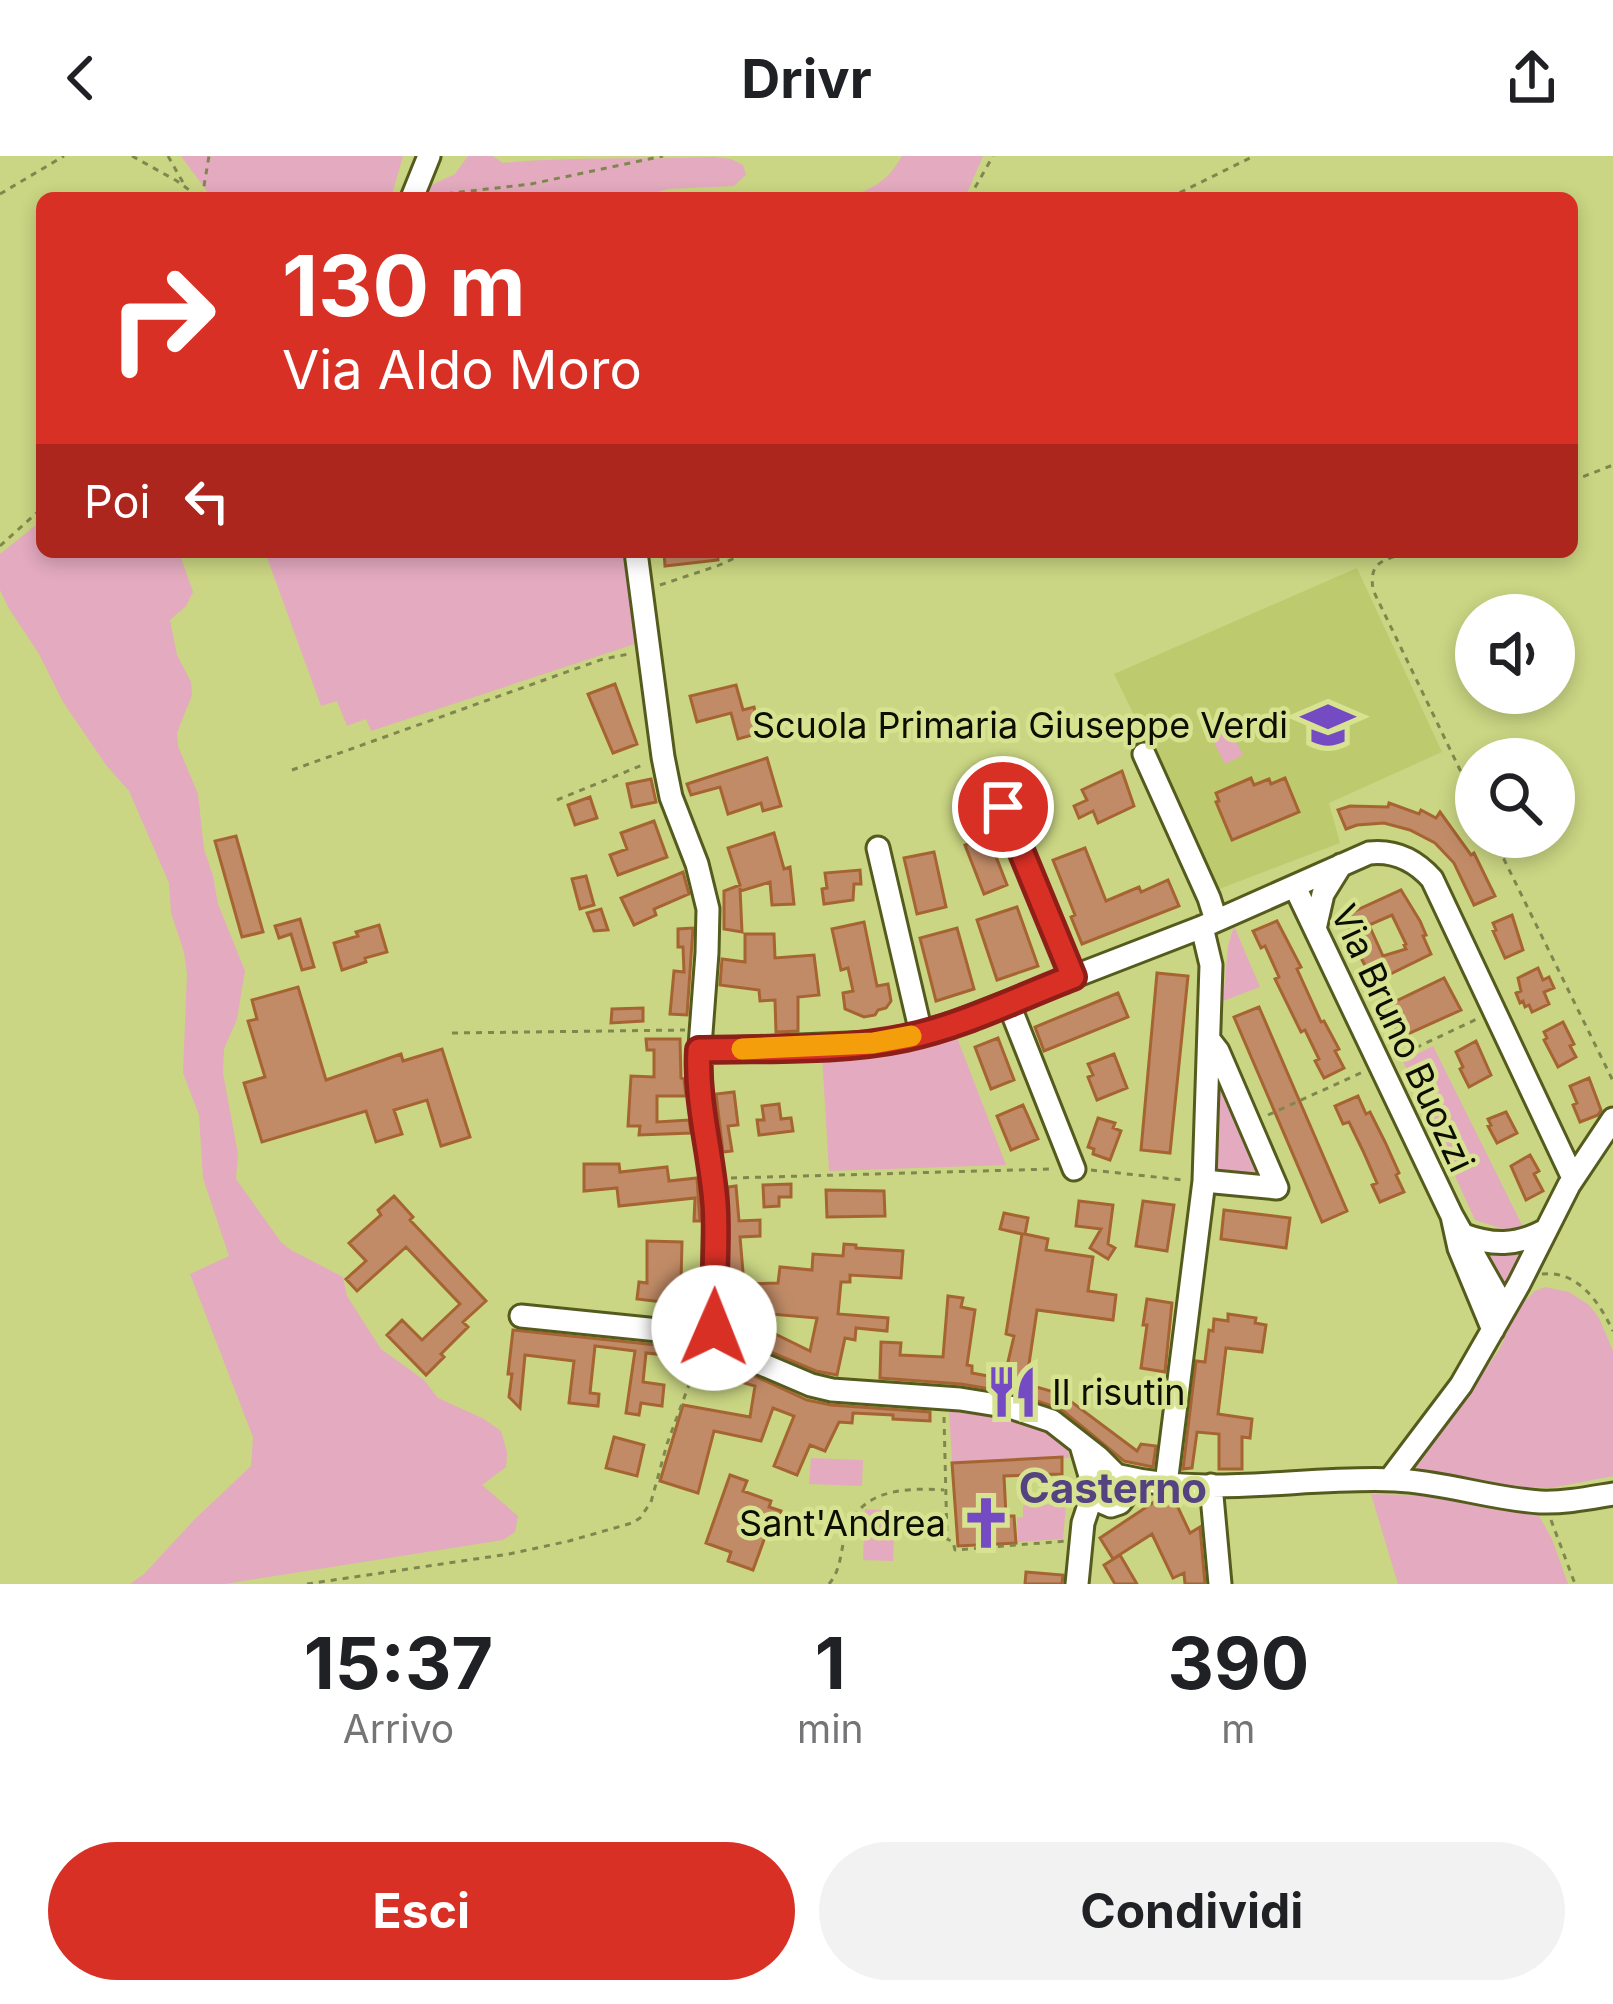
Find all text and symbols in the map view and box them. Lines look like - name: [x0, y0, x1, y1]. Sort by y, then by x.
- icon: back: [48, 45, 114, 111]
- icon: share: [1499, 45, 1565, 111]
- text: Drivr: [741, 46, 872, 111]
- text: 130 m: [282, 235, 526, 336]
- icon: right: [84, 240, 240, 396]
- text: Via Aldo Moro: [282, 337, 642, 402]
- icon: left: [174, 468, 240, 534]
- text: Poi: [84, 474, 150, 529]
- map controls: [1455, 594, 1575, 858]
- button: sound: [1455, 594, 1575, 714]
- school or university icon: Scuola Primaria Giuseppe Verdi: [1299, 696, 1357, 754]
- place label: Scuola Primaria Giuseppe Verdi: [752, 703, 1288, 747]
- button: search: [1455, 738, 1575, 858]
- pin: [952, 756, 1054, 858]
- icon: arrive: [970, 774, 1036, 840]
- street label: Via Bruno Buozzi: [1322, 897, 1484, 1179]
- position arrow: [651, 1265, 777, 1391]
- restaurant icon: Il risutin: [983, 1363, 1041, 1421]
- place label: Il risutin: [1052, 1370, 1185, 1414]
- district label: Casterno: [1019, 1462, 1207, 1513]
- church icon: Sant'Andrea: [957, 1494, 1015, 1552]
- place label: Sant'Andrea: [739, 1501, 946, 1545]
- text: 15:37: [304, 1619, 493, 1706]
- text: 1: [815, 1619, 846, 1706]
- text: 390: [1167, 1619, 1309, 1706]
- text: Arrivo: [343, 1705, 454, 1752]
- text: min: [797, 1705, 864, 1752]
- text: m: [1221, 1705, 1255, 1752]
- button: Esci: [48, 1842, 795, 1980]
- button: Condividi: [819, 1842, 1565, 1980]

